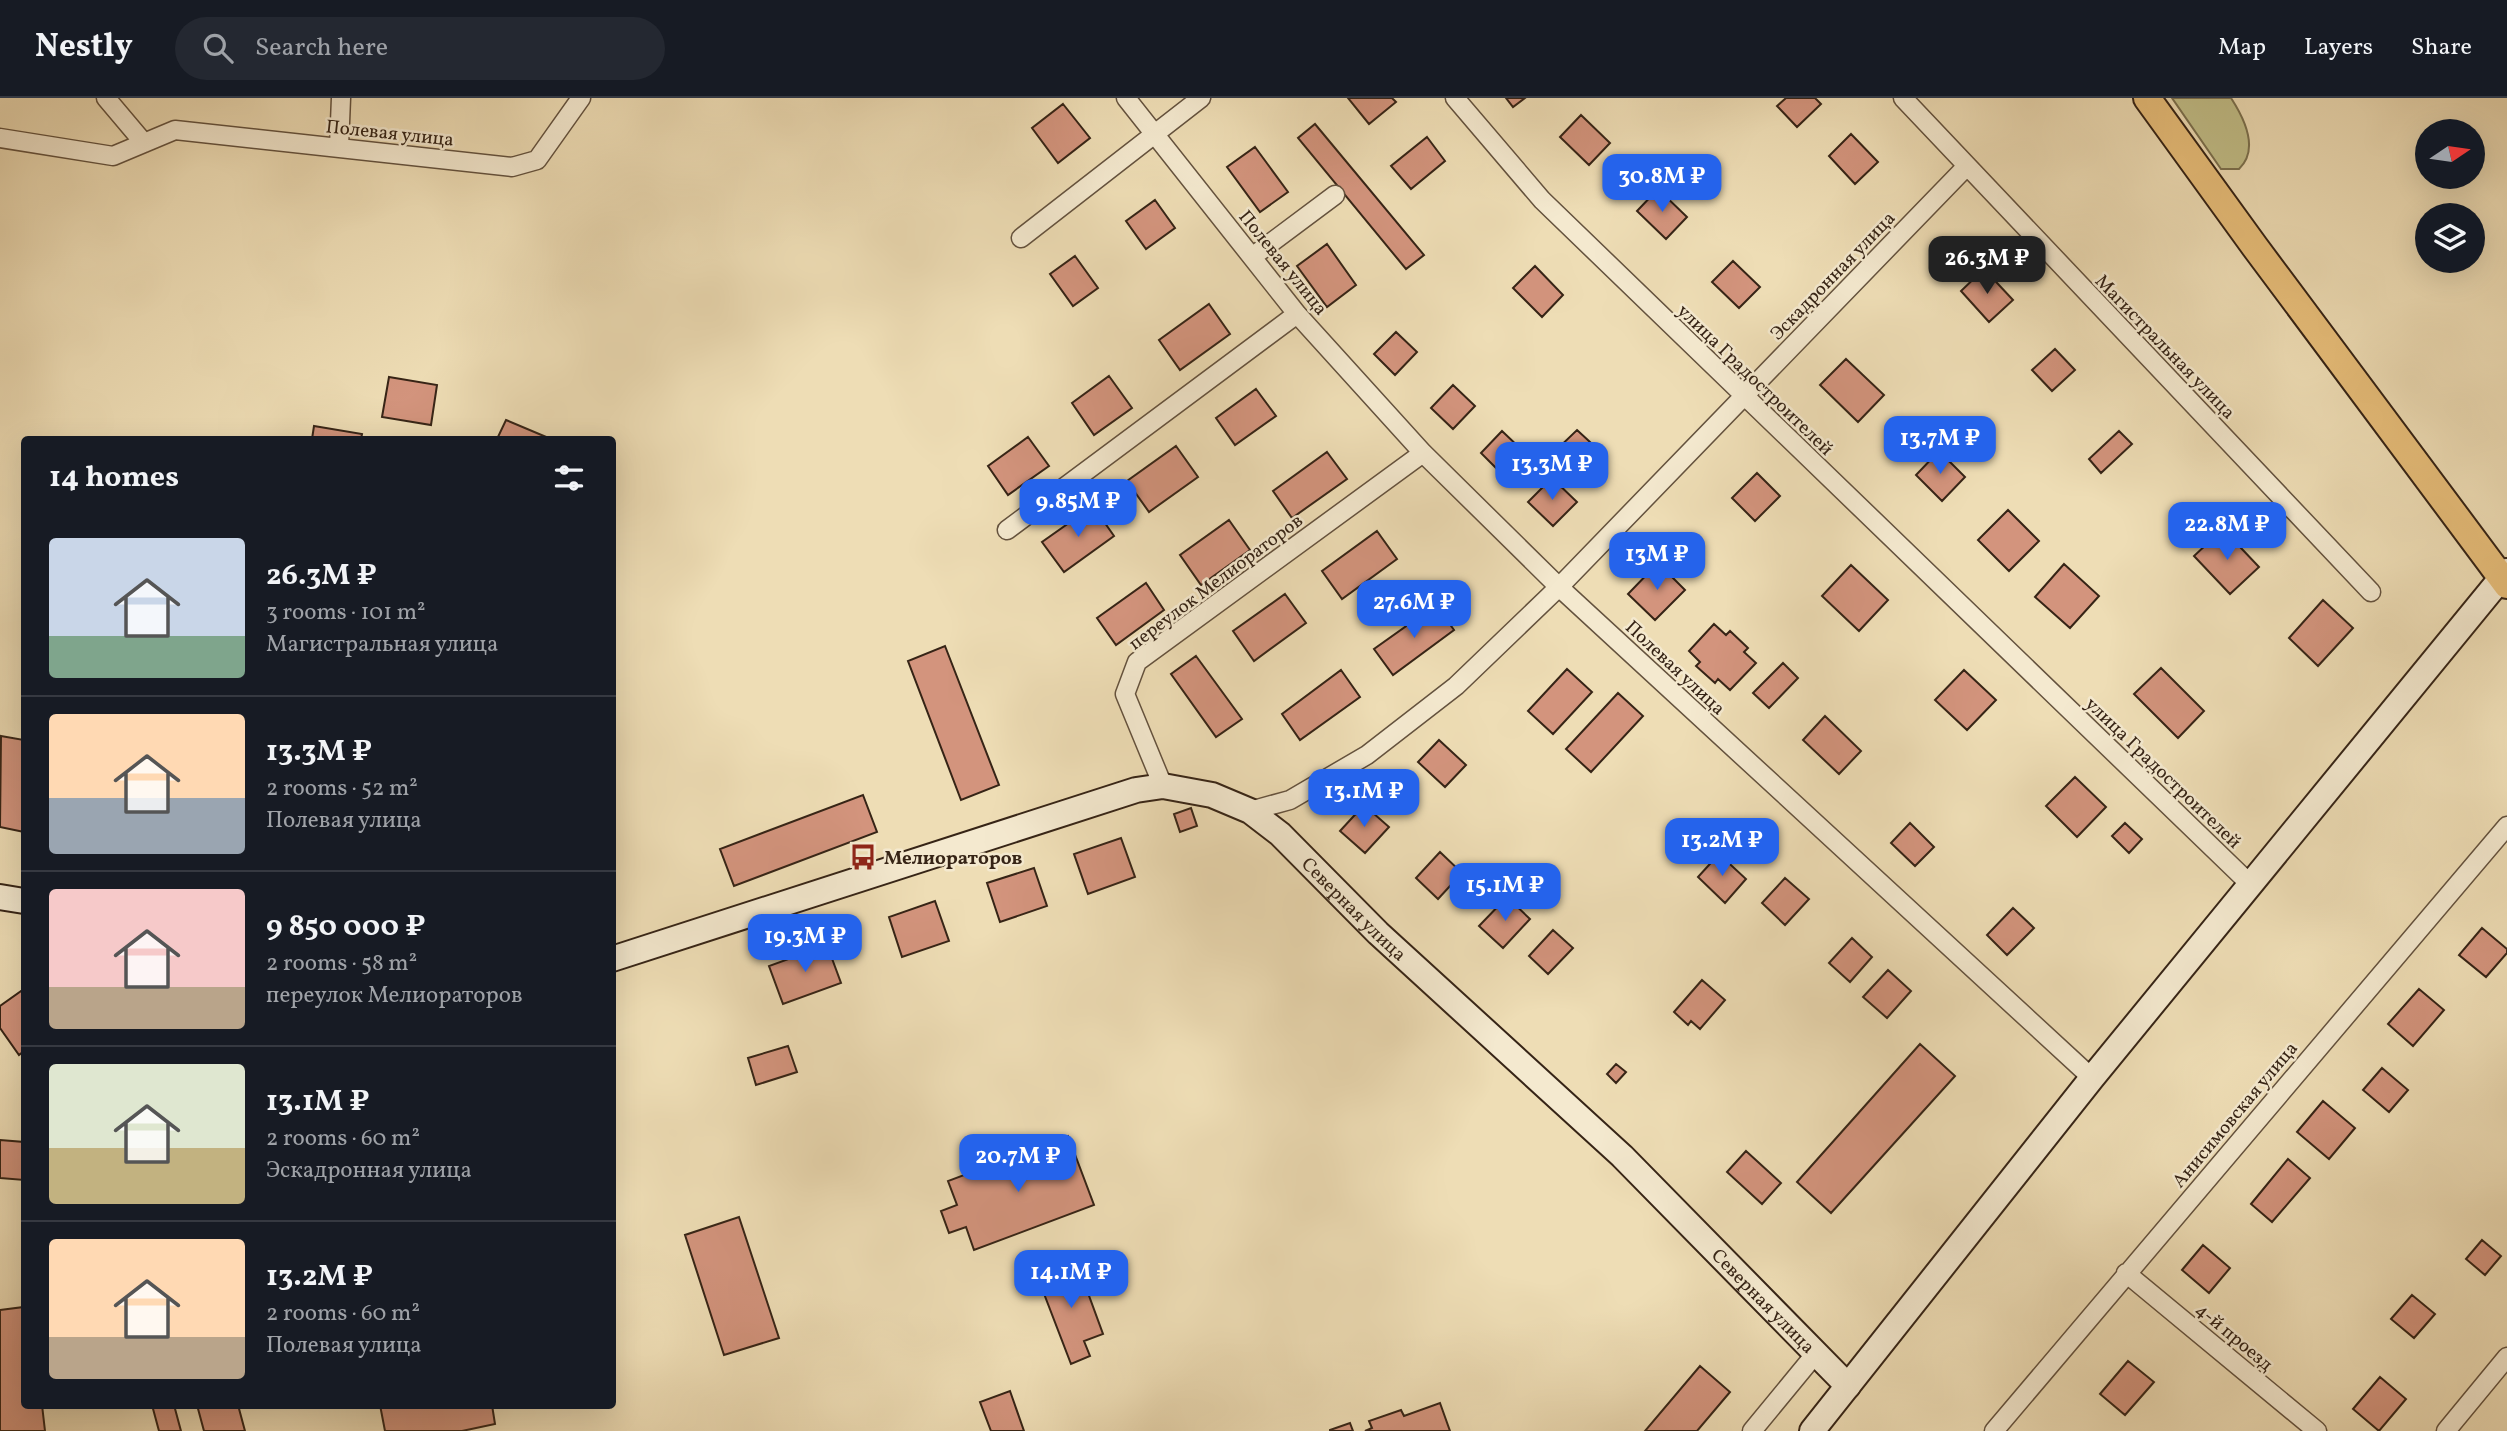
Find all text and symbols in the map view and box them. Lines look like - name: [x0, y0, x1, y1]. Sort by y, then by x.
- search box: [175, 17, 665, 80]
- text: Nestly: [35, 25, 133, 71]
- icon: search: [199, 29, 237, 67]
- text: Search here: [255, 30, 388, 66]
- text: Map: [2218, 31, 2266, 65]
- text: Layers: [2304, 31, 2373, 65]
- text: Share: [2411, 31, 2472, 65]
- street label: Полевая улица: [324, 114, 455, 154]
- north arrow: [2415, 119, 2485, 189]
- map controls: [2415, 119, 2485, 273]
- pin: 30.8M ₽: [1597, 155, 1727, 214]
- text: 30.8M ₽: [1618, 161, 1706, 193]
- button: layers: [2415, 203, 2485, 273]
- street label: Полевая улица: [1232, 205, 1333, 321]
- street label: Эскадронная улица: [1765, 206, 1902, 347]
- pin: 26.3M ₽: [1922, 236, 2052, 296]
- text: 26.3M ₽: [1944, 243, 2030, 275]
- street label: Магистральная улица: [2088, 269, 2241, 426]
- street label: улица Градостроителей: [1671, 299, 1838, 462]
- pin: 13.7M ₽: [1875, 416, 2005, 476]
- text: 13.7M ₽: [1900, 423, 1980, 455]
- pin: 13.3M ₽: [1487, 442, 1617, 502]
- text: 13.3M ₽: [1511, 449, 1593, 481]
- text: 14 homes: [49, 457, 179, 499]
- icon: filters: [550, 459, 588, 497]
- pin: 9.85M ₽: [1013, 480, 1143, 539]
- text: 9.85M ₽: [1036, 486, 1120, 518]
- pin: 22.8M ₽: [2162, 503, 2292, 562]
- street label: переулок Мелиораторов: [1124, 508, 1309, 657]
- text: 22.8M ₽: [2184, 509, 2270, 541]
- pin: 13M ₽: [1608, 532, 1706, 592]
- text: 13M ₽: [1625, 539, 1689, 571]
- text: 26.3M ₽: [266, 555, 377, 597]
- icon: home: [105, 566, 189, 650]
- pin: 27.6M ₽: [1349, 580, 1479, 640]
- text: 27.6M ₽: [1373, 587, 1455, 619]
- text: 3 rooms · 101 m²: [266, 597, 426, 629]
- street label: Полевая улица: [1619, 615, 1731, 722]
- text: Магистральная улица: [266, 629, 499, 661]
- street label: улица Градостроителей: [2079, 692, 2246, 855]
- text: 13.3M ₽: [266, 731, 372, 773]
- icon: home: [105, 742, 189, 826]
- pin: 13.1M ₽: [1299, 770, 1429, 829]
- text: 2 rooms · 52 m²: [266, 773, 418, 805]
- text: 13.1M ₽: [1324, 776, 1404, 808]
- text: Полевая улица: [266, 805, 422, 837]
- pin: 13.2M ₽: [1657, 818, 1787, 878]
- text: 13.2M ₽: [1681, 825, 1763, 857]
- bus stop icon: Мелиораторов: [848, 842, 878, 872]
- place label: Мелиораторов: [884, 846, 1022, 872]
- street label: Северная улица: [1295, 852, 1411, 968]
- pin: 15.1M ₽: [1440, 864, 1570, 923]
- text: 15.1M ₽: [1466, 870, 1544, 902]
- text: 9 850 000 ₽: [266, 906, 426, 948]
- pin: 19.3M ₽: [740, 914, 870, 974]
- icon: home: [105, 917, 189, 1001]
- text: 19.3M ₽: [764, 921, 846, 953]
- text: 2 rooms · 58 m²: [266, 948, 417, 980]
- text: переулок Мелиораторов: [266, 980, 523, 1012]
- street label: Анисимовская улица: [2167, 1037, 2304, 1194]
- text: 13.1M ₽: [266, 1081, 370, 1123]
- icon: home: [105, 1092, 189, 1176]
- text: 2 rooms · 60 m²: [266, 1123, 420, 1155]
- pin: 20.7M ₽: [953, 1134, 1083, 1194]
- text: 20.7M ₽: [975, 1141, 1061, 1173]
- text: Эскадронная улица: [266, 1155, 472, 1187]
- street label: Северная улица: [1705, 1243, 1820, 1360]
- pin: 14.1M ₽: [1006, 1250, 1136, 1310]
- text: 13.2M ₽: [266, 1256, 373, 1298]
- text: 14.1M ₽: [1030, 1257, 1112, 1289]
- icon: home: [105, 1267, 189, 1351]
- street label: 4-й проезд: [2189, 1297, 2278, 1378]
- text: 2 rooms · 60 m²: [266, 1298, 420, 1330]
- text: Полевая улица: [266, 1330, 422, 1362]

